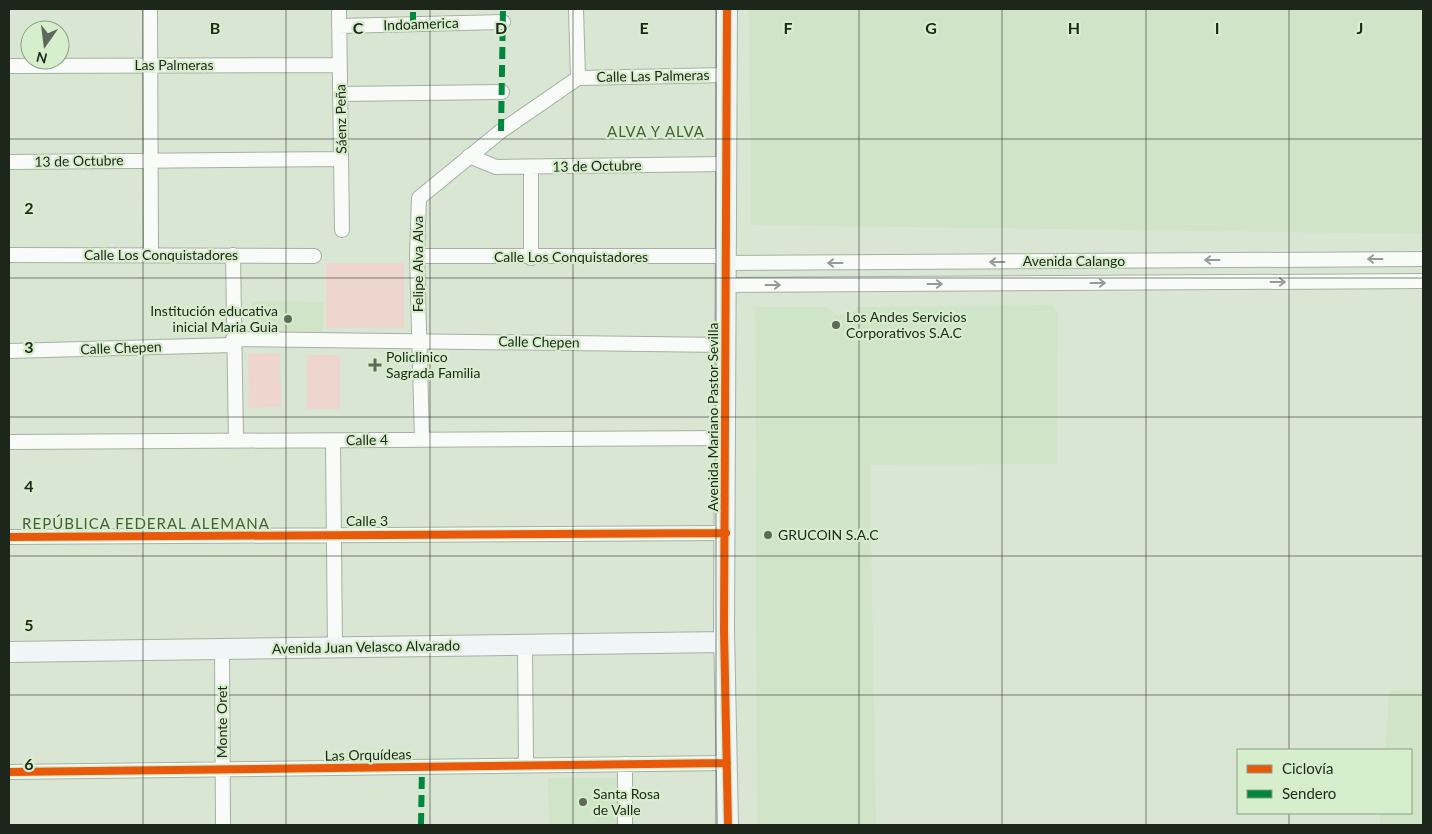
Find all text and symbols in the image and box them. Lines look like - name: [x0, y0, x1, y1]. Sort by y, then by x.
- street label: Indoamerica: [383, 14, 459, 33]
- text: B: [210, 18, 220, 37]
- text: C: [353, 18, 364, 37]
- text: D: [495, 18, 507, 37]
- text: E: [639, 18, 649, 37]
- text: F: [783, 18, 793, 37]
- text: G: [925, 18, 937, 37]
- text: H: [1068, 18, 1080, 37]
- text: I: [1215, 18, 1219, 37]
- text: J: [1357, 18, 1363, 37]
- north arrow: [20, 20, 70, 70]
- text: N: [34, 49, 49, 68]
- street label: Las Palmeras: [134, 56, 214, 73]
- street label: Calle Las Palmeras: [596, 66, 710, 85]
- street label: Sáenz Peña: [331, 84, 350, 154]
- district label: ALVA Y ALVA: [607, 122, 705, 140]
- street label: 13 de Octubre: [34, 151, 124, 170]
- street label: 13 de Octubre: [552, 156, 642, 175]
- text: 2: [24, 198, 34, 217]
- street label: Felipe Alva Alva: [409, 216, 426, 312]
- street label: Calle Los Conquistadores: [84, 246, 238, 263]
- street label: Calle Los Conquistadores: [494, 248, 648, 265]
- street label: Avenida Calango: [1023, 252, 1125, 269]
- one-way arrow: [1367, 254, 1383, 264]
- one-way arrow: [1204, 255, 1220, 265]
- one-way arrow: [989, 257, 1006, 267]
- one-way arrow: [827, 258, 843, 268]
- one-way arrow: [1270, 277, 1286, 287]
- one-way arrow: [1090, 278, 1106, 288]
- one-way arrow: [927, 279, 943, 289]
- one-way arrow: [764, 280, 781, 290]
- place label: Institución educativa inicial Maria Guia: [150, 302, 278, 335]
- place label: Los Andes Servicios Corporativos S.A.C: [846, 308, 967, 341]
- marker: Institución educativa inicial Maria Guia: [282, 313, 294, 325]
- marker: Los Andes Servicios Corporativos S.A.C: [830, 319, 842, 331]
- street label: Avenida Mariano Pastor Sevilla: [704, 323, 721, 511]
- street label: Calle Chepen: [498, 332, 580, 351]
- text: 3: [24, 337, 34, 356]
- street label: Calle Chepen: [80, 338, 162, 357]
- place label: Policlinico Sagrada Familia: [386, 348, 480, 381]
- marker: Policlinico Sagrada Familia: [368, 358, 382, 372]
- street label: Calle 4: [346, 431, 388, 448]
- text: 4: [24, 476, 34, 495]
- street label: Calle 3: [346, 512, 388, 529]
- district label: REPÚBLICA FEDERAL ALEMANA: [22, 514, 270, 532]
- place label: GRUCOIN S.A.C: [778, 526, 879, 543]
- marker: GRUCOIN S.A.C: [762, 529, 774, 541]
- text: 5: [24, 615, 34, 634]
- street label: Avenida Juan Velasco Alvarado: [272, 636, 460, 657]
- street label: Monte Oret: [213, 686, 230, 758]
- street label: Las Orquídeas: [324, 745, 412, 764]
- legend: [1237, 749, 1412, 814]
- text: 6: [24, 754, 34, 773]
- text: Ciclovía: [1282, 759, 1333, 777]
- text: Sendero: [1282, 784, 1336, 802]
- place label: Santa Rosa de Valle: [593, 785, 660, 818]
- marker: Santa Rosa de Valle: [577, 796, 589, 808]

